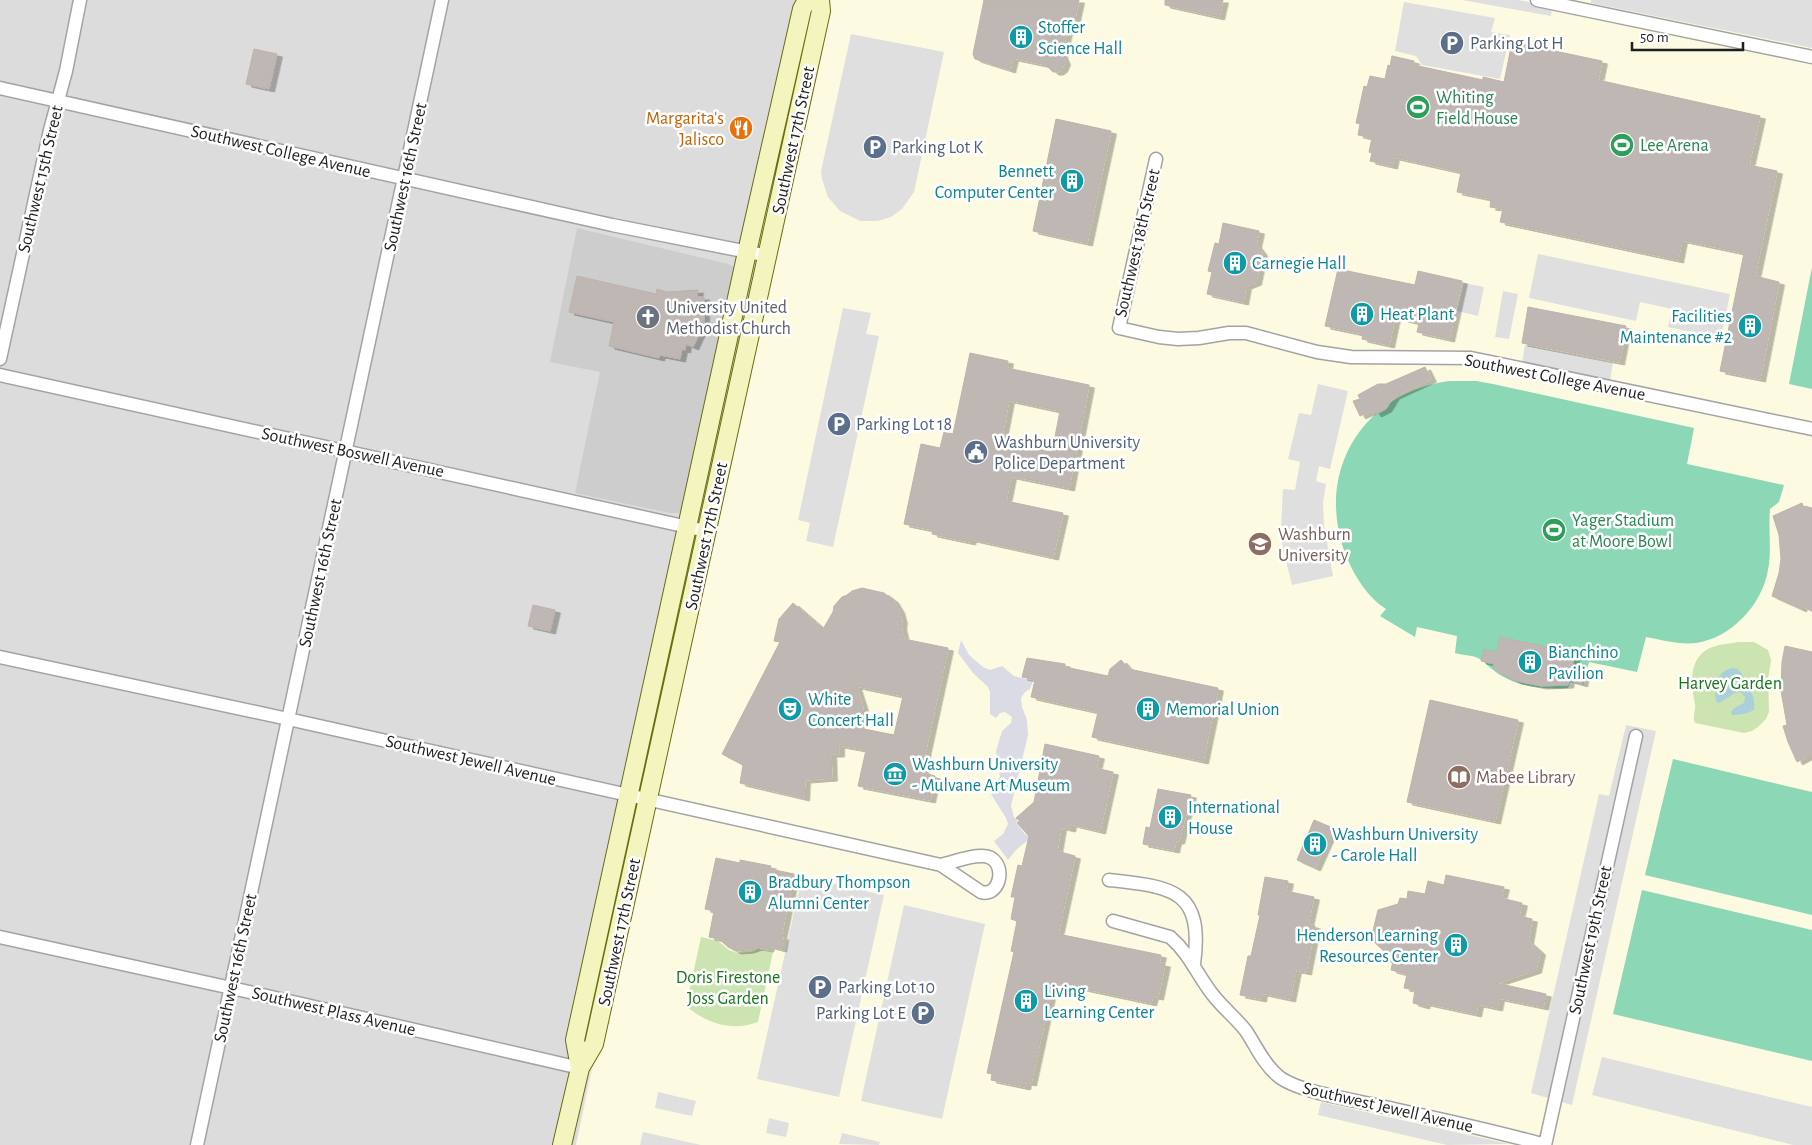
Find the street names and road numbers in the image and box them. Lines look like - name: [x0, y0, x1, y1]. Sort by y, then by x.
- street label: Southwest 17th Street: [770, 64, 818, 216]
- street label: Southwest 16th Street: [381, 101, 431, 253]
- street label: Southwest 15th Street: [15, 104, 67, 255]
- street label: Southwest College Avenue: [189, 123, 372, 181]
- street label: Southwest 18th Street: [1112, 167, 1164, 319]
- street label: Southwest College Avenue: [1463, 352, 1647, 404]
- street label: Southwest Boswell Avenue: [260, 425, 446, 481]
- street label: Southwest 17th Street: [683, 460, 731, 612]
- street label: Southwest 16th Street: [296, 497, 346, 649]
- street label: Southwest Jewell Avenue: [384, 733, 558, 789]
- street label: Southwest 17th Street: [596, 856, 644, 1008]
- street label: Southwest 19th Street: [1566, 864, 1616, 1016]
- street label: Southwest 16th Street: [211, 892, 261, 1044]
- street label: Southwest Plass Avenue: [250, 984, 417, 1040]
- street label: Southwest Jewell Avenue: [1301, 1080, 1475, 1136]

